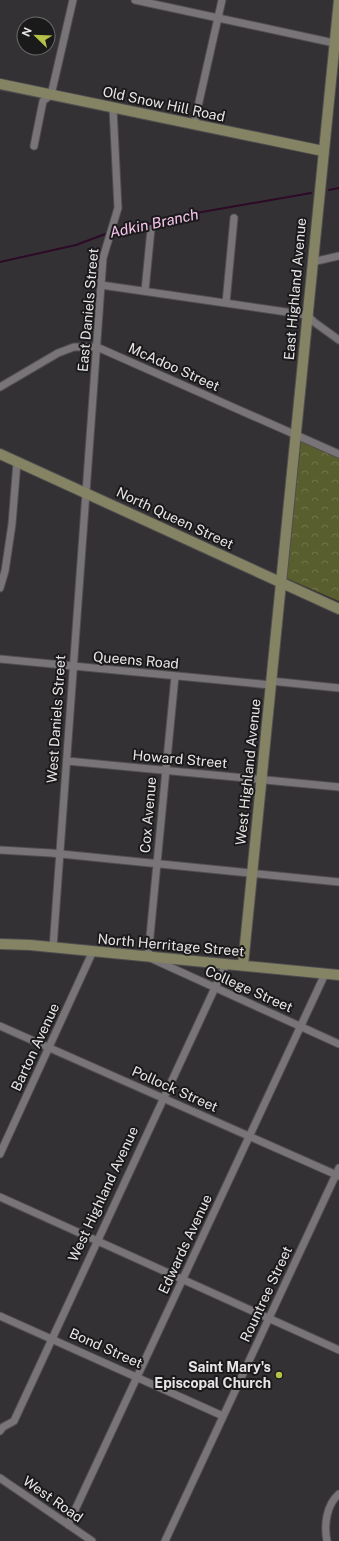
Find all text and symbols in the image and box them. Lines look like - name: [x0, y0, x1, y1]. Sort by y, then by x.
- north arrow: [16, 16, 56, 56]
- text: N: [20, 26, 34, 38]
- street label: Old Snow Hill Road: [101, 83, 227, 125]
- water label: Adkin Branch: [108, 205, 200, 241]
- street label: East Highland Avenue: [281, 217, 309, 361]
- street label: East Daniels Street: [75, 247, 101, 373]
- street label: McAdoo Street: [126, 340, 222, 394]
- street label: North Queen Street: [114, 484, 236, 552]
- street label: Queens Road: [92, 648, 180, 672]
- street label: West Daniels Street: [44, 654, 68, 784]
- street label: West Highland Avenue: [232, 698, 264, 846]
- street label: Howard Street: [132, 747, 228, 771]
- street label: Cox Avenue: [137, 776, 159, 854]
- street label: North Herritage Street: [97, 931, 245, 959]
- street label: College Street: [203, 963, 295, 1015]
- street label: Barton Avenue: [8, 1000, 62, 1093]
- street label: Pollock Street: [130, 1063, 220, 1115]
- street label: West Highland Avenue: [65, 1124, 141, 1264]
- street label: Edwards Avenue: [155, 1192, 215, 1296]
- street label: Rountree Street: [237, 1243, 295, 1345]
- street label: Bond Street: [67, 1325, 145, 1371]
- place label: Saint Mary's Episcopal Church: [154, 1359, 271, 1391]
- marker: Saint Mary's Episcopal Church: [274, 1370, 284, 1380]
- street label: West Road: [20, 1473, 86, 1525]

